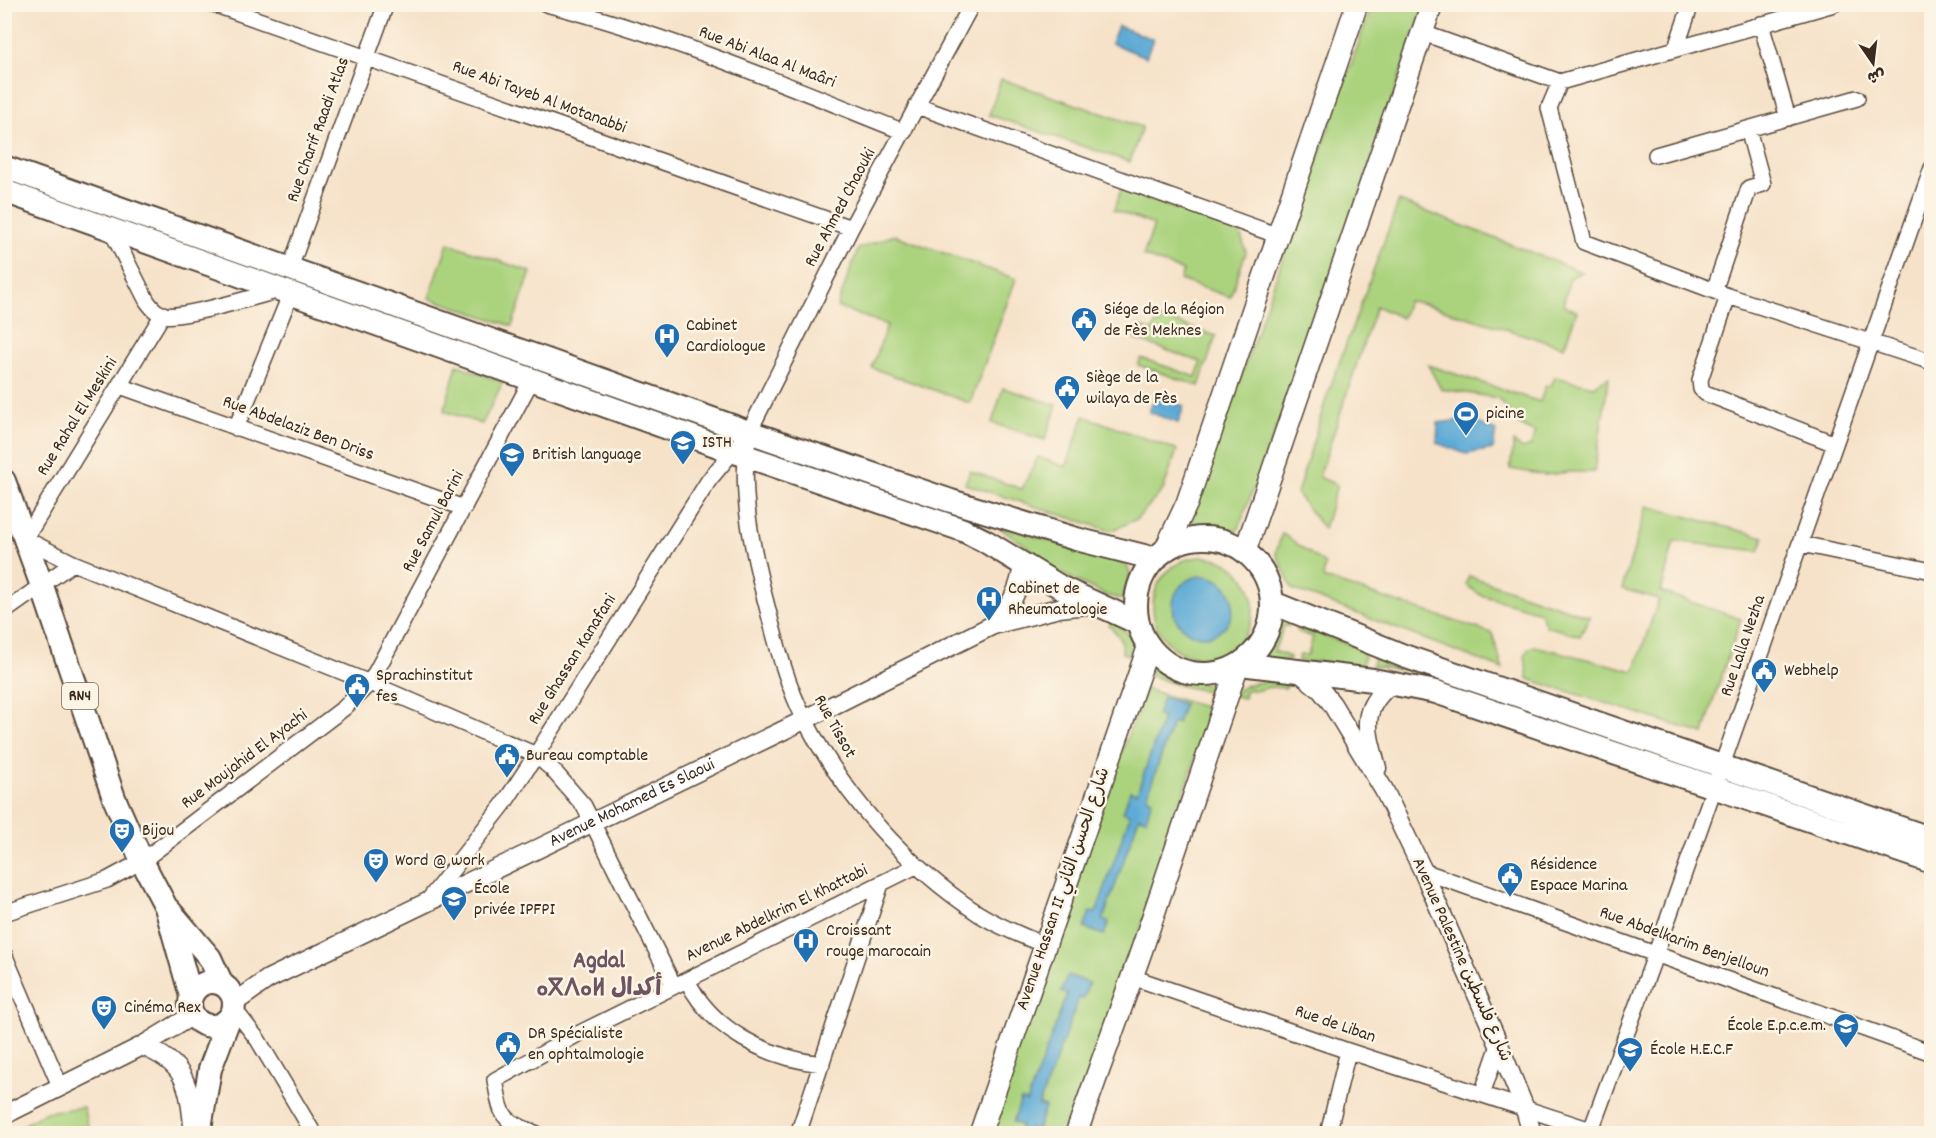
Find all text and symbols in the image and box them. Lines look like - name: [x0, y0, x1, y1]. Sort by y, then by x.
- street label: Rue Abi Alaa Al Maâri: [695, 20, 839, 96]
- north arrow: [1843, 33, 1903, 93]
- street label: Rue Charif Raadi Atlas: [281, 54, 357, 206]
- street label: Rue Abi Tayeb Al Motanabbi: [448, 55, 630, 141]
- text: ش: [1865, 62, 1887, 88]
- street label: Rue Ahmed Chaouki: [799, 144, 883, 272]
- place label: Siége de la Région de Fès Meknes: [1104, 298, 1224, 344]
- public building icon: Siége de la Région de Fès Meknes: [1069, 305, 1099, 343]
- place label: Cabinet Cardiologue: [686, 314, 766, 360]
- hospital icon: Cabinet Cardiologue: [652, 321, 682, 359]
- street label: Rue Rahal El Meskini: [31, 353, 125, 481]
- place label: Siège de la wilaya de Fès: [1086, 366, 1177, 412]
- public building icon: Siège de la wilaya de Fès: [1052, 373, 1082, 411]
- street label: Rue Abdelaziz Ben Driss: [219, 390, 377, 468]
- sports icon: picine: [1451, 399, 1481, 437]
- place label: picine: [1486, 402, 1524, 427]
- school or university icon: ISTH: [668, 428, 698, 466]
- place label: ISTH: [702, 431, 732, 456]
- school or university icon: British language: [497, 440, 527, 478]
- place label: British language: [532, 443, 641, 468]
- street label: Rue Samul Barini: [397, 467, 471, 577]
- place label: Cabinet de Rheumatologie: [1008, 577, 1108, 623]
- hospital icon: Cabinet de Rheumatologie: [974, 584, 1004, 622]
- street label: Rue Ghassan Kanafani: [523, 590, 623, 730]
- street label: Rue Lalla Nezha: [1715, 591, 1773, 700]
- public building icon: Webhelp: [1749, 656, 1779, 694]
- place label: Webhelp: [1784, 659, 1839, 684]
- place label: Sprachinstitut fes: [376, 664, 473, 710]
- public building icon: Sprachinstitut fes: [342, 671, 372, 709]
- road number: RN4: [62, 683, 98, 709]
- street label: Rue Tissot: [806, 691, 862, 763]
- street label: Rue Moujahid El Ayachi: [176, 704, 314, 816]
- public building icon: Bureau comptable: [492, 741, 522, 779]
- place label: Bureau comptable: [526, 744, 648, 769]
- street label: Avenue Mohamed Es Slaoui: [545, 753, 719, 854]
- street label: Avenue Hassan II شارع الحسن الثاني: [1011, 764, 1118, 1014]
- theatre icon: Bijou: [107, 816, 137, 854]
- place label: Bijou: [142, 819, 174, 844]
- theatre icon: Word @ work: [361, 846, 391, 884]
- place label: Word @ work: [395, 849, 485, 874]
- place label: Résidence Espace Marina: [1530, 853, 1628, 899]
- street label: Avenue Palestine شارع فلسطين: [1405, 854, 1517, 1066]
- street label: Avenue Abdelkrim El Khattabi: [682, 859, 872, 969]
- public building icon: Résidence Espace Marina: [1495, 860, 1525, 898]
- place label: École privée IPFPI: [474, 877, 556, 923]
- school or university icon: École privée IPFPI: [439, 884, 469, 922]
- street label: Rue Abdelkarim Benjelloun: [1596, 901, 1772, 985]
- place label: Croissant rouge marocain: [826, 919, 931, 965]
- hospital icon: Croissant rouge marocain: [791, 926, 821, 964]
- district label: Agdal ⴰⴳⴷⴰⵍ أكدال: [536, 945, 662, 1007]
- theatre icon: Cinéma Rex: [89, 993, 119, 1031]
- place label: Cinéma Rex: [124, 996, 201, 1021]
- street label: Rue de Liban: [1291, 999, 1379, 1051]
- school or university icon: École E.p.c.e.m.: [1831, 1011, 1861, 1049]
- place label: École E.p.c.e.m.: [1727, 1014, 1826, 1039]
- place label: DR Spécialiste en ophtalmologie: [528, 1022, 644, 1068]
- public building icon: DR Spécialiste en ophtalmologie: [493, 1029, 523, 1067]
- school or university icon: École H.E.C.F: [1615, 1035, 1645, 1073]
- place label: École H.E.C.F: [1650, 1038, 1733, 1063]

